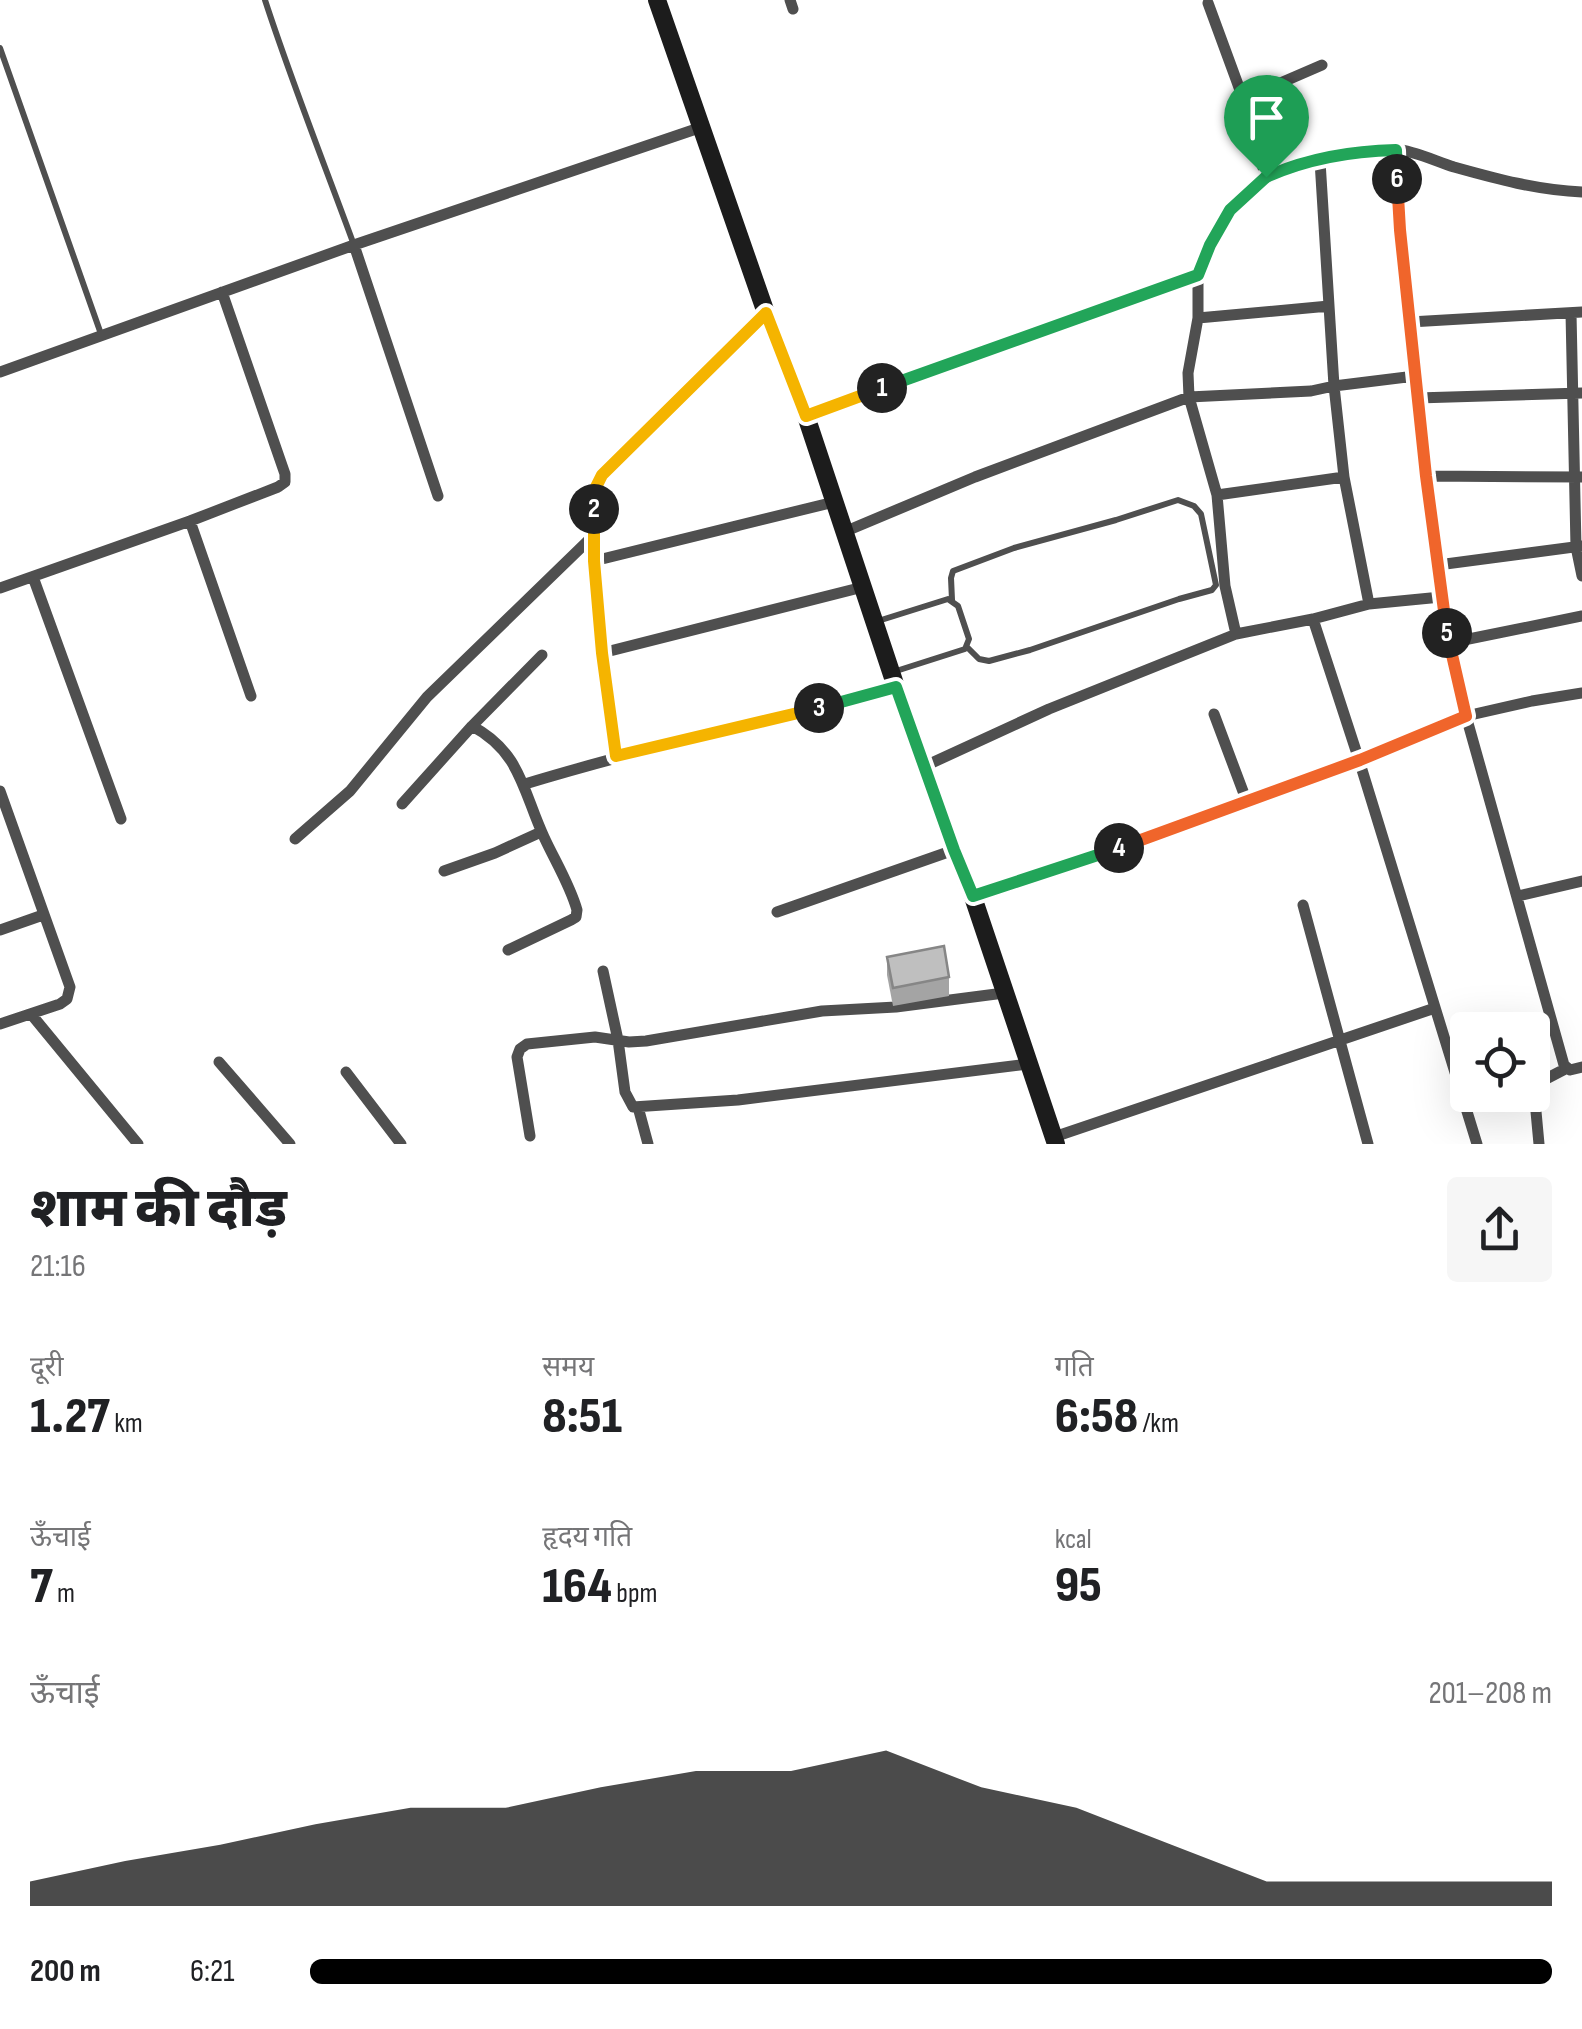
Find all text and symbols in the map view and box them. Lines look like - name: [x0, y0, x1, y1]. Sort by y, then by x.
- pin: [1224, 75, 1309, 178]
- icon: arrive: [1239, 90, 1294, 145]
- pin: 6: [1372, 154, 1422, 204]
- text: 6: [1390, 162, 1404, 195]
- pin: 1: [857, 363, 907, 413]
- text: 1: [877, 371, 887, 404]
- pin: 2: [569, 484, 619, 534]
- text: 2: [588, 492, 600, 525]
- pin: 5: [1422, 608, 1472, 658]
- text: 5: [1441, 616, 1453, 649]
- pin: 3: [794, 683, 844, 733]
- text: 3: [813, 691, 825, 724]
- pin: 4: [1094, 823, 1144, 873]
- text: 4: [1112, 831, 1126, 864]
- map controls: [1450, 1012, 1550, 1112]
- button: locate: [1450, 1012, 1550, 1112]
- text: शाम की दौड़: [30, 1176, 287, 1243]
- button: share: [1447, 1177, 1552, 1282]
- text: 21:16: [30, 1247, 86, 1286]
- text: दूरी: [30, 1351, 64, 1384]
- text: समय: [542, 1351, 594, 1384]
- text: गति: [1055, 1351, 1094, 1384]
- text: 1.27: [30, 1387, 110, 1447]
- text: 8:51: [542, 1387, 622, 1447]
- text: 6:58: [1055, 1387, 1138, 1447]
- text: km: [110, 1407, 143, 1440]
- text: /km: [1138, 1407, 1179, 1440]
- text: ऊँचाई: [30, 1521, 91, 1554]
- text: हृदय गति: [542, 1521, 632, 1554]
- text: kcal: [1055, 1523, 1092, 1556]
- text: 95: [1055, 1556, 1102, 1616]
- text: 7: [30, 1557, 53, 1617]
- text: 164: [542, 1557, 612, 1617]
- text: m: [53, 1577, 75, 1610]
- text: bpm: [612, 1577, 657, 1610]
- text: ऊँचाई: [30, 1674, 99, 1713]
- text: 201–208 m: [1428, 1674, 1552, 1713]
- text: 200 m: [30, 1952, 101, 1991]
- text: 6:21: [190, 1952, 235, 1991]

